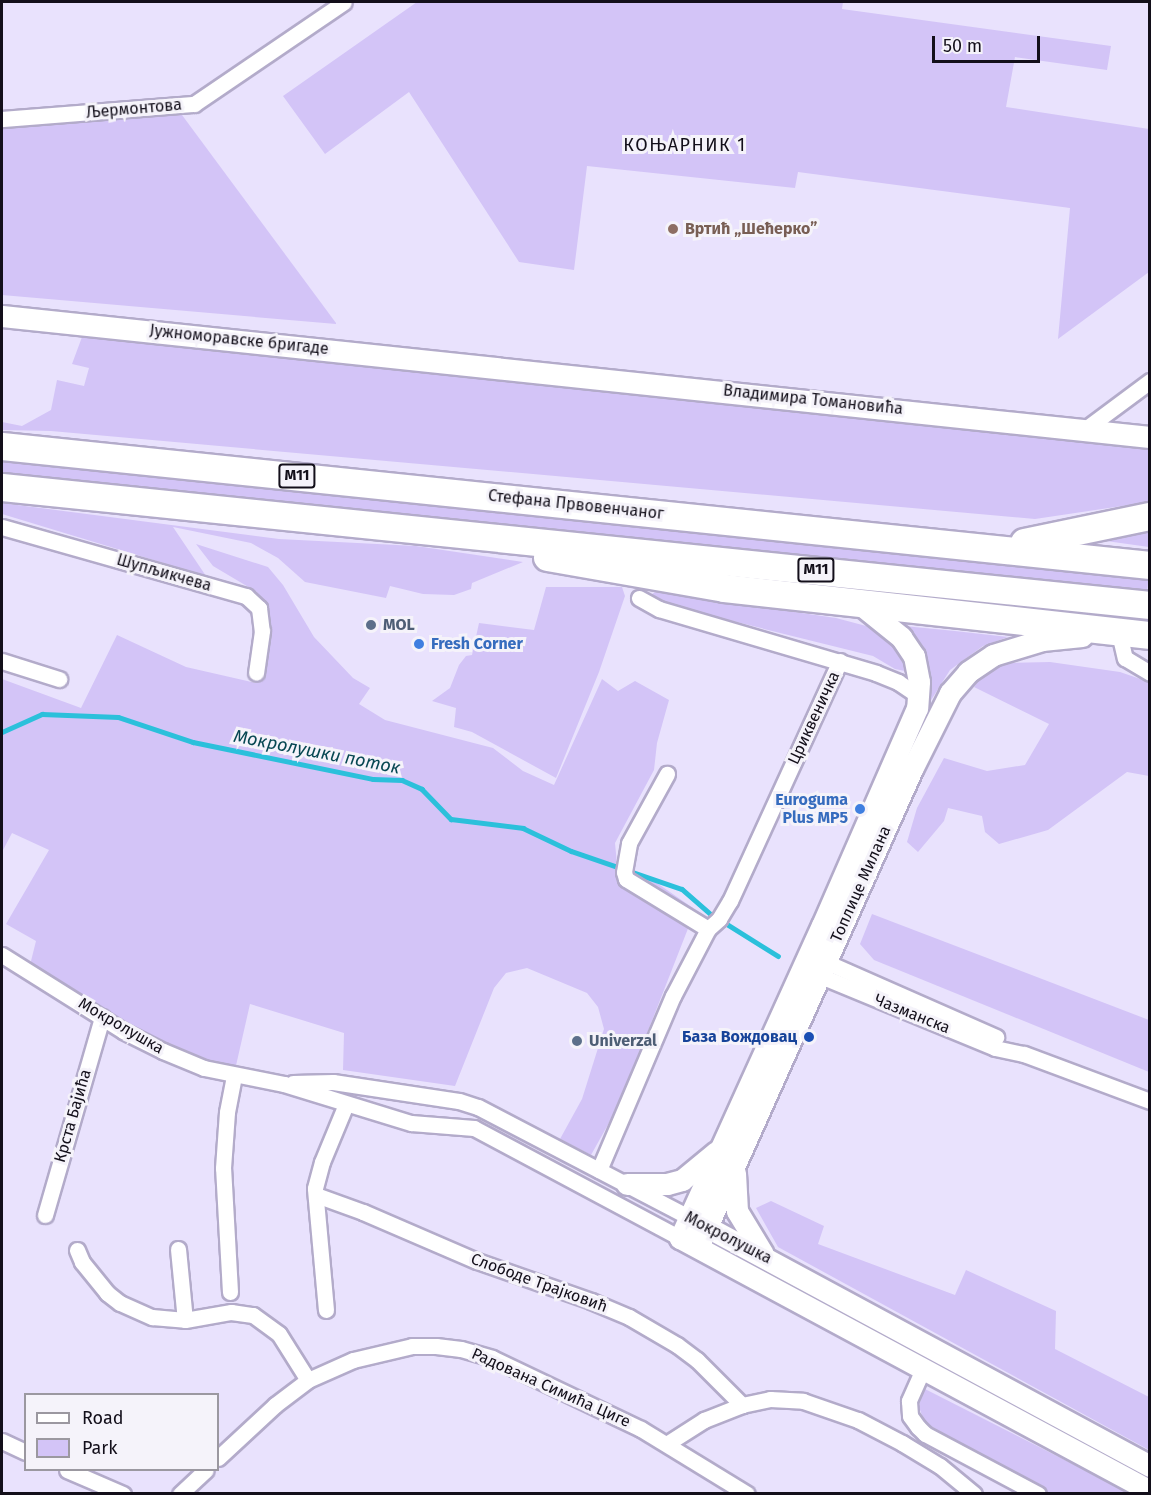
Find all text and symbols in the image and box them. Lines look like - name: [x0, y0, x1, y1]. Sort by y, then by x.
- scale bar: [935, 24, 1043, 62]
- text: 50 m: [943, 35, 982, 57]
- street label: Љермонтова: [85, 95, 183, 123]
- district label: КОЊАРНИК 1: [623, 134, 747, 156]
- place label: Вртић „Шећерко”: [685, 219, 817, 239]
- marker: Вртић „Шећерко”: [666, 222, 680, 236]
- street label: Јужноморавске бригаде: [149, 321, 329, 359]
- street label: Владимира Томановића: [722, 381, 904, 419]
- road number: M11: [278, 464, 316, 488]
- street label: Стефана Првовенчаног: [487, 486, 665, 524]
- street label: Шупљикчева: [114, 550, 214, 596]
- road number: M11: [796, 558, 836, 582]
- place label: MOL: [383, 615, 415, 635]
- marker: MOL: [364, 618, 378, 632]
- place label: Fresh Corner: [431, 634, 523, 654]
- marker: Fresh Corner: [412, 637, 426, 651]
- street label: Цриквеничка: [784, 668, 844, 768]
- water label: Мокролушки поток: [232, 725, 402, 779]
- place label: Euroguma Plus MP5: [775, 790, 848, 828]
- marker: Euroguma Plus MP5: [853, 802, 867, 816]
- street label: Топлице Милана: [827, 823, 895, 945]
- street label: Чазманска: [871, 990, 953, 1038]
- street label: Мокролушка: [75, 994, 167, 1058]
- place label: База Вождовац: [682, 1027, 797, 1047]
- marker: База Вождовац: [802, 1030, 816, 1044]
- place label: Univerzal: [589, 1031, 657, 1051]
- marker: Univerzal: [570, 1034, 584, 1048]
- street label: Крста Бајића: [51, 1067, 95, 1165]
- street label: Мокролушка: [681, 1208, 775, 1268]
- street label: Слободе Трајковић: [468, 1249, 610, 1317]
- street label: Радована Симића Циге: [469, 1344, 633, 1432]
- legend: [24, 1393, 219, 1471]
- text: Road: [82, 1407, 124, 1429]
- text: Park: [82, 1437, 117, 1459]

